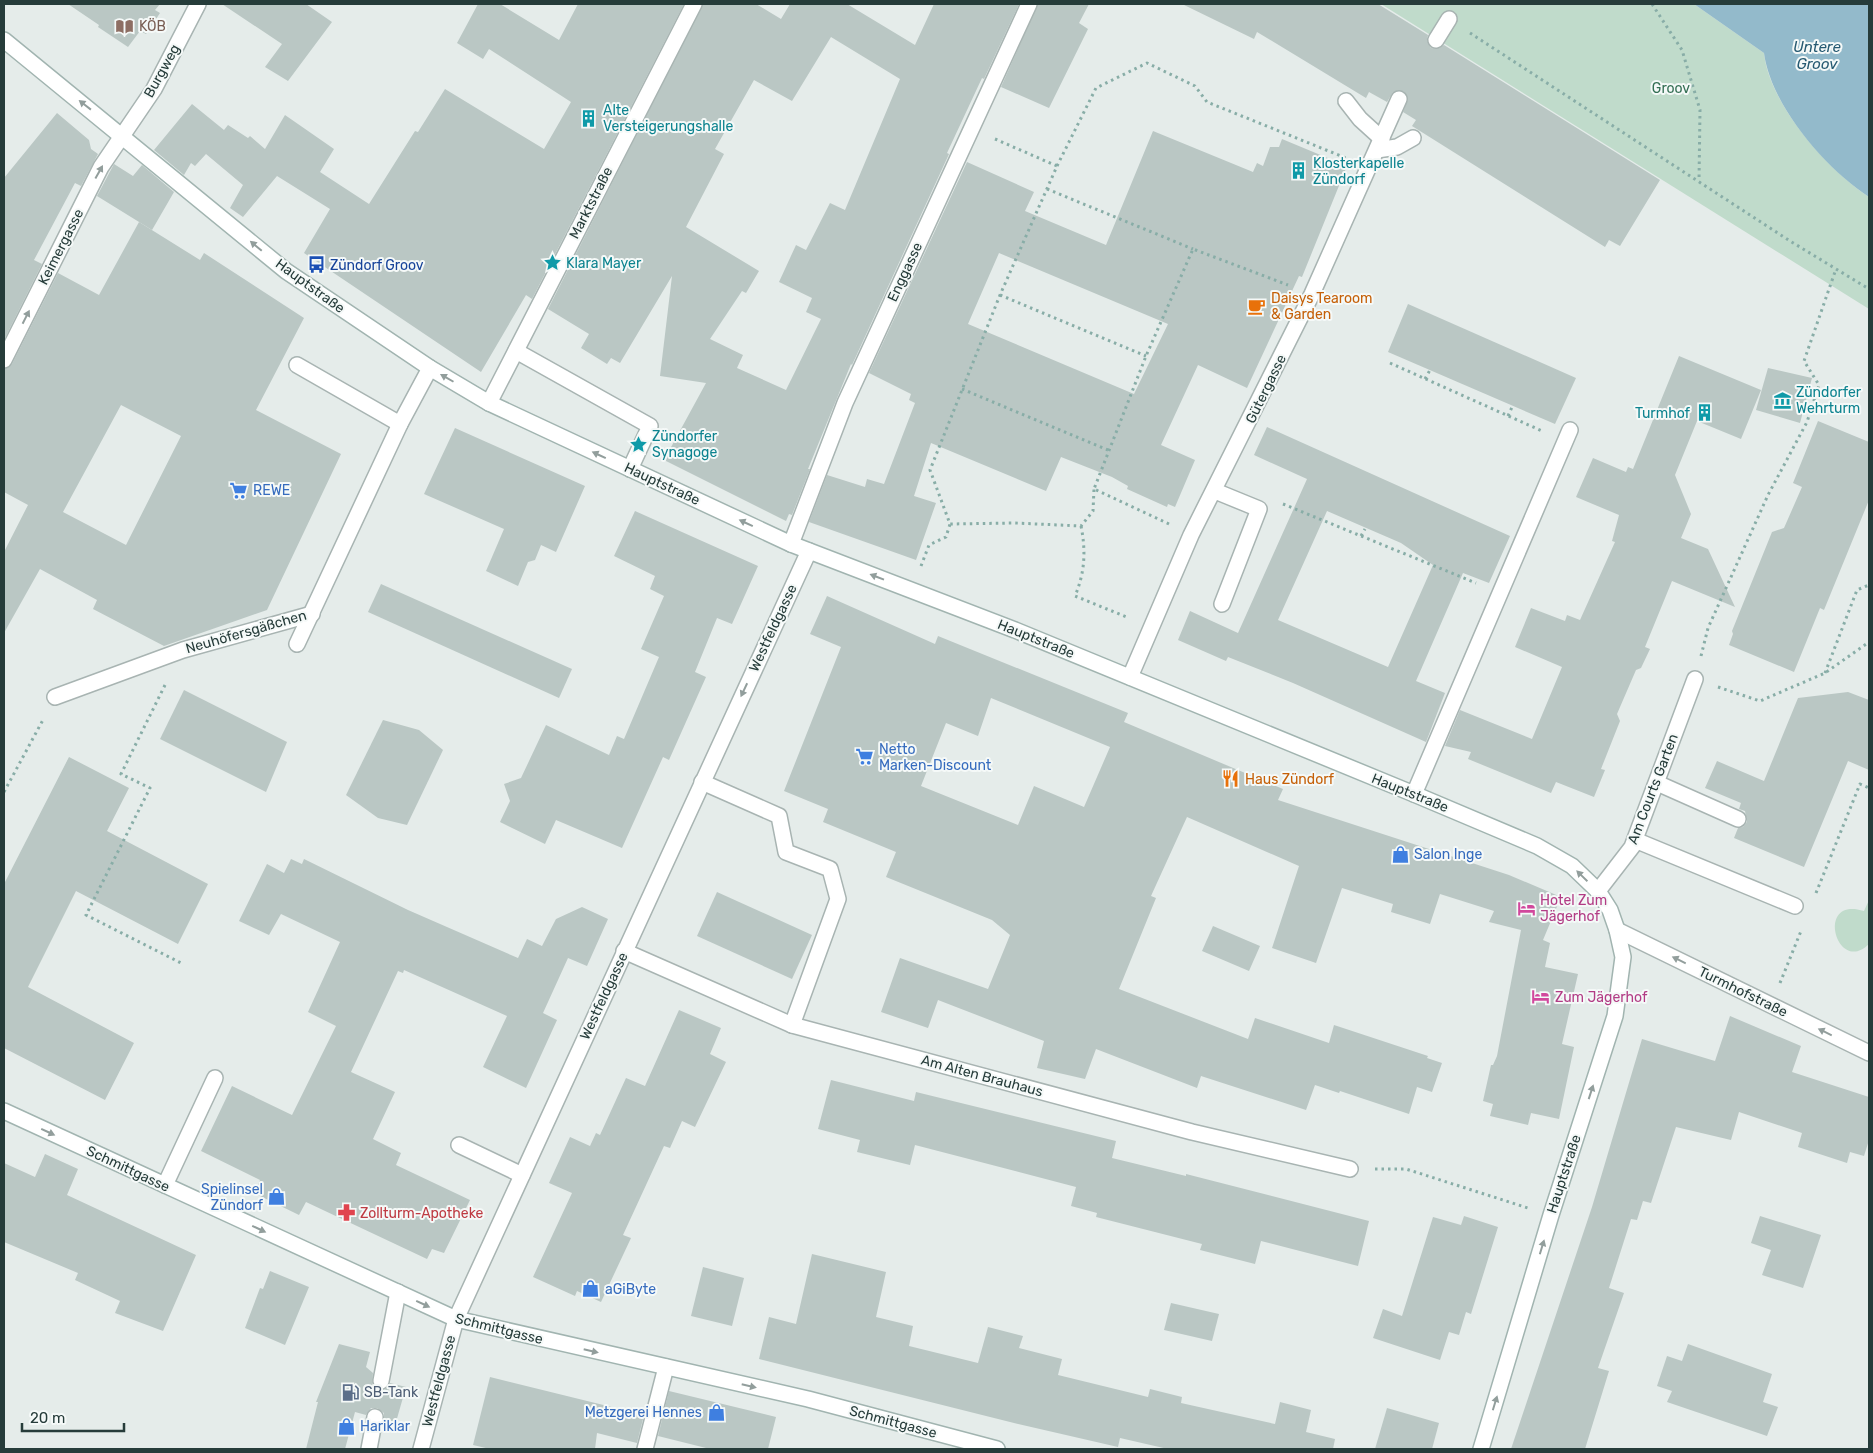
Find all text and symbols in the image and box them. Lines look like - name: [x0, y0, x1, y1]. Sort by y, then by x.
- library icon: KÖB: [115, 16, 135, 36]
- place label: KÖB: [139, 18, 166, 35]
- water label: Untere Groov: [1793, 38, 1841, 73]
- street label: Burgweg: [140, 41, 184, 101]
- park label: Groov: [1652, 80, 1690, 97]
- one-way arrow: [78, 99, 91, 110]
- place label: Alte Versteigerungshalle: [603, 102, 733, 135]
- building icon: Alte Versteigerungshalle: [579, 108, 599, 128]
- place label: Klosterkapelle Zündorf: [1313, 155, 1404, 188]
- building icon: Klosterkapelle Zündorf: [1289, 161, 1309, 181]
- one-way arrow: [95, 164, 103, 179]
- street label: Marktstraße: [566, 164, 616, 242]
- street label: Keimergasse: [35, 206, 87, 288]
- street label: Enggasse: [884, 239, 926, 304]
- one-way arrow: [250, 240, 263, 251]
- place icon: Klara Mayer: [542, 253, 562, 273]
- street label: Hauptstraße: [272, 255, 348, 317]
- bus stop icon: Zündorf Groov: [306, 255, 326, 275]
- place label: Klara Mayer: [566, 255, 642, 272]
- place label: Zündorf Groov: [330, 257, 424, 274]
- place label: Daisys Tearoom & Garden: [1271, 290, 1372, 323]
- cafe icon: Daisys Tearoom & Garden: [1247, 296, 1267, 316]
- one-way arrow: [22, 309, 30, 324]
- street label: Gütergasse: [1242, 352, 1290, 426]
- one-way arrow: [440, 374, 454, 383]
- place label: Zündorfer Wehrturm: [1796, 384, 1862, 417]
- museum icon: Zündorfer Wehrturm: [1772, 390, 1792, 410]
- building icon: Turmhof: [1694, 403, 1714, 423]
- place label: Turmhof: [1635, 405, 1691, 422]
- place label: Zündorfer Synagoge: [652, 428, 718, 461]
- place icon: Zündorfer Synagoge: [628, 434, 648, 454]
- one-way arrow: [592, 451, 606, 459]
- street label: Hauptstraße: [621, 459, 703, 509]
- supermarket icon: REWE: [229, 480, 249, 500]
- place label: REWE: [253, 482, 290, 499]
- one-way arrow: [739, 519, 754, 528]
- one-way arrow: [869, 573, 884, 581]
- street label: Westfeldgasse: [745, 581, 801, 674]
- street label: Neuhöfersgäßchen: [184, 607, 308, 657]
- street label: Hauptstraße: [995, 616, 1077, 662]
- one-way arrow: [740, 683, 748, 697]
- street label: Am Courts Garten: [1624, 731, 1682, 847]
- place label: Netto Marken-Discount: [879, 741, 992, 774]
- supermarket icon: Netto Marken-Discount: [855, 747, 875, 767]
- restaurant icon: Haus Zündorf: [1221, 769, 1241, 789]
- street label: Hauptstraße: [1369, 770, 1451, 816]
- place label: Haus Zündorf: [1245, 771, 1334, 788]
- shop icon: Salon Inge: [1390, 844, 1410, 864]
- place label: Salon Inge: [1414, 846, 1482, 863]
- one-way arrow: [1577, 870, 1589, 882]
- place label: Hotel Zum Jägerhof: [1540, 892, 1607, 925]
- hotel icon: Hotel Zum Jägerhof: [1516, 898, 1536, 918]
- street label: Westfeldgasse: [576, 949, 632, 1042]
- one-way arrow: [1672, 956, 1686, 964]
- street label: Turmhofstraße: [1696, 963, 1790, 1021]
- hotel icon: Zum Jägerhof: [1531, 987, 1551, 1007]
- place label: Zum Jägerhof: [1555, 989, 1648, 1006]
- one-way arrow: [1818, 1028, 1832, 1036]
- street label: Am Alten Brauhaus: [919, 1052, 1045, 1100]
- one-way arrow: [1587, 1084, 1595, 1099]
- one-way arrow: [41, 1128, 55, 1136]
- street label: Hauptstraße: [1543, 1132, 1585, 1215]
- street label: Schmittgasse: [84, 1142, 172, 1196]
- place label: Spielinsel Zündorf: [201, 1181, 264, 1214]
- shop icon: Spielinsel Zündorf: [267, 1187, 287, 1207]
- pharmacy icon: Zollturm-Apotheke: [336, 1203, 356, 1223]
- place label: Zollturm-Apotheke: [360, 1205, 484, 1222]
- one-way arrow: [252, 1225, 266, 1233]
- one-way arrow: [1538, 1239, 1546, 1254]
- shop icon: aGiByte: [581, 1279, 601, 1299]
- place label: aGiByte: [605, 1281, 656, 1298]
- one-way arrow: [416, 1300, 430, 1308]
- street label: Schmittgasse: [453, 1310, 545, 1348]
- street label: Westfeldgasse: [419, 1333, 459, 1429]
- one-way arrow: [583, 1347, 598, 1355]
- fuel station icon: SB-Tank: [340, 1382, 360, 1402]
- one-way arrow: [742, 1382, 757, 1390]
- place label: SB-Tank: [364, 1384, 419, 1401]
- one-way arrow: [1491, 1395, 1499, 1410]
- scale bar: [22, 1400, 125, 1432]
- shop icon: Metzgerei Hennes: [706, 1402, 726, 1422]
- street label: Schmittgasse: [847, 1402, 939, 1442]
- place label: Metzgerei Hennes: [585, 1404, 702, 1421]
- text: 20 m: [30, 1409, 65, 1427]
- shop icon: Hariklar: [336, 1416, 356, 1436]
- place label: Hariklar: [360, 1418, 411, 1435]

